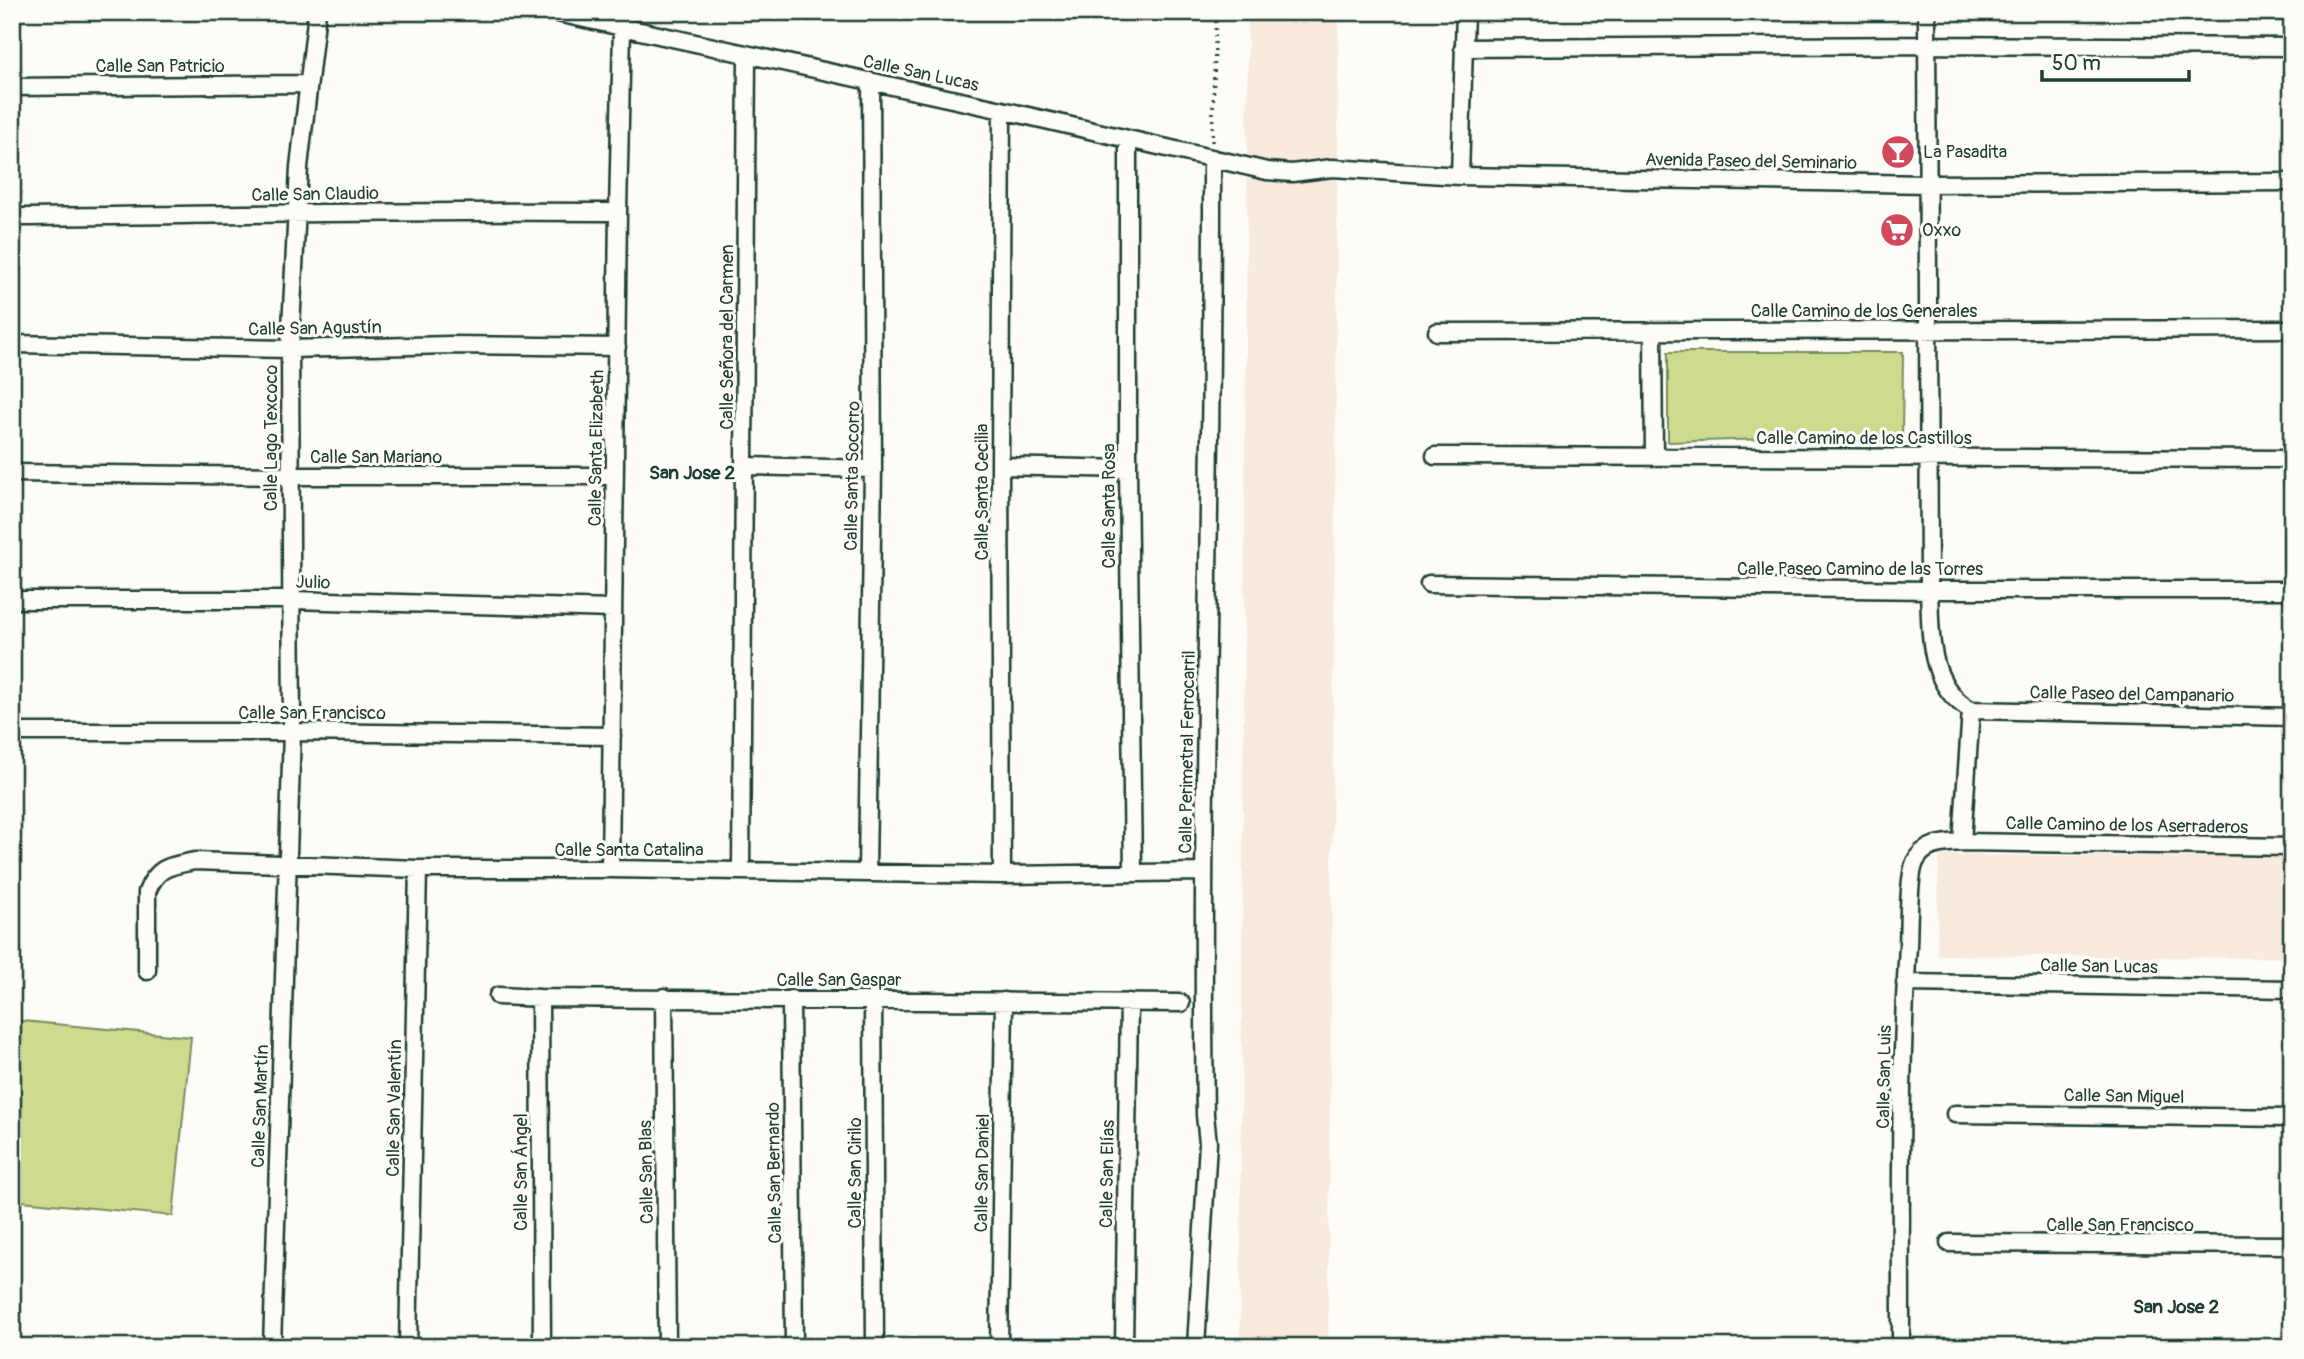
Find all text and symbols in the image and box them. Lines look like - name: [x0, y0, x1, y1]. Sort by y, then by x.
- scale bar: [2042, 38, 2188, 82]
- street label: Calle San Lucas: [861, 50, 981, 97]
- text: 50 m: [2052, 50, 2101, 77]
- street label: Calle San Patricio: [95, 55, 225, 78]
- bar icon: La Pasadita: [1879, 133, 1917, 171]
- place label: La Pasadita: [1923, 141, 2007, 164]
- street label: Avenida Paseo del Seminario: [1645, 148, 1857, 175]
- street label: Calle San Claudio: [251, 182, 379, 207]
- supermarket icon: Oxxo: [1878, 211, 1916, 249]
- place label: Oxxo: [1922, 219, 1961, 242]
- street label: Calle Señora del Carmen: [716, 244, 739, 430]
- street label: Calle Camino de los Generales: [1751, 300, 1977, 323]
- street label: Calle San Agustín: [248, 316, 382, 341]
- street label: Calle Lago Texcoco: [260, 364, 283, 511]
- street label: Calle Santa Elizabeth: [584, 369, 609, 527]
- street label: Calle Santa Socorro: [840, 401, 865, 551]
- street label: Calle Santa Cecilia: [971, 424, 994, 560]
- street label: Calle Camino de los Castillos: [1756, 427, 1972, 450]
- street label: Calle Santa Rosa: [1098, 443, 1121, 569]
- street label: Calle San Mariano: [310, 446, 442, 469]
- district label: San Jose 2: [649, 461, 735, 485]
- street label: Calle Paseo Camino de las Torres: [1737, 558, 1983, 581]
- street label: Julio: [295, 570, 331, 595]
- street label: Calle Perimetral Ferrocarril: [1174, 650, 1201, 854]
- street label: Calle Paseo del Campanario: [2030, 681, 2235, 708]
- street label: Calle San Francisco: [238, 702, 386, 725]
- street label: Calle Camino de los Aserraderos: [2006, 812, 2248, 839]
- street label: Calle Santa Catalina: [554, 839, 704, 862]
- street label: Calle San Lucas: [2040, 954, 2158, 979]
- street label: Calle San Gaspar: [777, 969, 902, 992]
- street label: Calle San Luis: [1872, 1025, 1897, 1129]
- street label: Calle San Valentín: [382, 1039, 407, 1177]
- street label: Calle San Martín: [247, 1044, 274, 1168]
- street label: Calle San Miguel: [2063, 1084, 2185, 1109]
- street label: Calle San Bernardo: [762, 1102, 787, 1244]
- street label: Calle San Ángel: [510, 1113, 533, 1231]
- street label: Calle San Daniel: [970, 1113, 995, 1233]
- street label: Calle San Cirilo: [844, 1117, 867, 1229]
- street label: Calle San Blas: [634, 1120, 659, 1224]
- street label: Calle San Elías: [1095, 1120, 1120, 1228]
- street label: Calle San Francisco: [2046, 1214, 2194, 1237]
- district label: San Jose 2: [2133, 1295, 2219, 1319]

